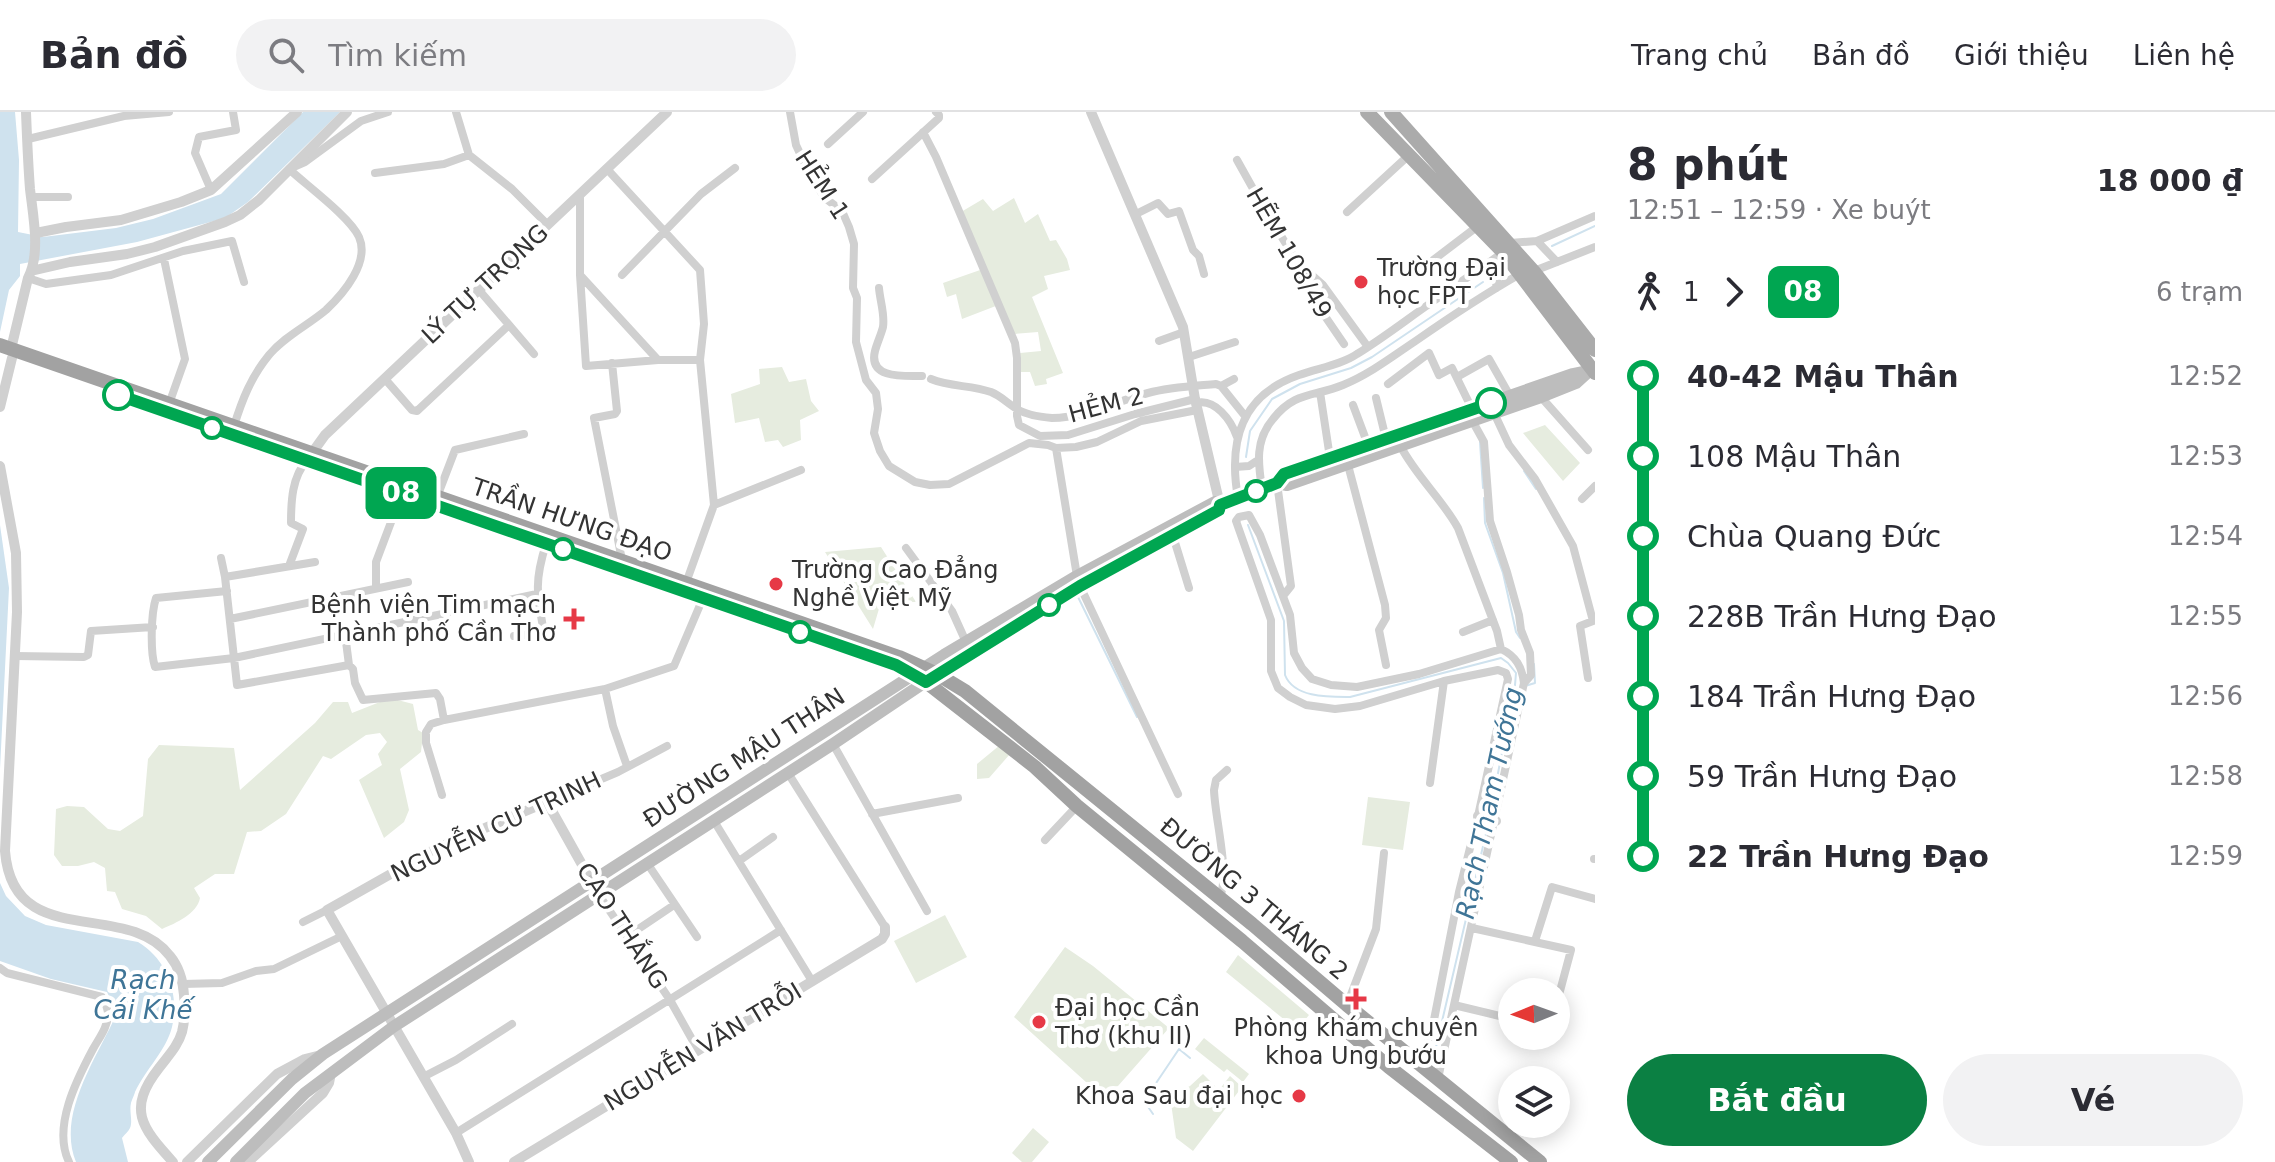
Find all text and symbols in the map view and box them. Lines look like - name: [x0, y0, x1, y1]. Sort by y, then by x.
- search box: [236, 19, 796, 91]
- text: Bản đồ: [40, 33, 188, 77]
- icon: search: [264, 33, 308, 77]
- text: Tìm kiếm: [328, 38, 467, 73]
- text: Trang chủ: [1631, 39, 1768, 72]
- text: Bản đồ: [1812, 39, 1910, 72]
- text: Giới thiệu: [1954, 39, 2089, 72]
- text: Liên hệ: [2133, 39, 2235, 72]
- text: 8 phút: [1627, 139, 1788, 190]
- street label: HẺM 1: [789, 144, 857, 225]
- text: 18 000 ₫: [2097, 163, 2243, 198]
- street label: HẼM 108/49: [1240, 182, 1339, 323]
- text: 12:51 – 12:59 · Xe buýt: [1627, 195, 1931, 225]
- street label: LÝ TỰ TRỌNG: [415, 218, 554, 350]
- place label: Trường Đại học FPT: [1376, 254, 1506, 310]
- icon: walk: [1627, 270, 1671, 314]
- icon: forward: [1712, 270, 1756, 314]
- marker: Trường Đại học FPT: [1352, 273, 1370, 291]
- text: 08: [1784, 275, 1823, 308]
- text: 1: [1683, 277, 1700, 307]
- text: 6 trạm: [2156, 277, 2243, 307]
- text: 40-42 Mậu Thân: [1687, 359, 1959, 394]
- text: 12:52: [2168, 361, 2243, 391]
- street label: HẺM 2: [1064, 379, 1147, 428]
- unlabelled marker: [103, 380, 133, 410]
- unlabelled marker: [1476, 388, 1506, 418]
- unlabelled marker: [201, 417, 223, 439]
- text: 108 Mậu Thân: [1687, 439, 1901, 474]
- text: 12:53: [2168, 441, 2243, 471]
- line badge: 08: [365, 467, 437, 519]
- street label: TRẦN HƯNG ĐẠO: [467, 468, 677, 567]
- text: 08: [382, 476, 420, 509]
- unlabelled marker: [1245, 480, 1267, 502]
- text: Chùa Quang Đức: [1687, 519, 1941, 554]
- text: 12:54: [2168, 521, 2243, 551]
- unlabelled marker: [552, 538, 574, 560]
- place label: Trường Cao Đẳng Nghề Việt Mỹ: [791, 555, 999, 612]
- marker: Trường Cao Đẳng Nghề Việt Mỹ: [767, 575, 785, 593]
- place label: Bệnh viện Tim mạch Thành phố Cần Thơ: [310, 591, 556, 647]
- unlabelled marker: [1038, 594, 1060, 616]
- text: 228B Trần Hưng Đạo: [1687, 599, 1997, 634]
- text: 12:55: [2168, 601, 2243, 631]
- marker: Bệnh viện Tim mạch Thành phố Cần Thơ: [563, 608, 585, 630]
- unlabelled marker: [789, 621, 811, 643]
- text: 184 Trần Hưng Đạo: [1687, 679, 1976, 714]
- street label: ĐƯỜNG MẬU THÂN: [637, 681, 850, 834]
- text: 12:56: [2168, 681, 2243, 711]
- water label: Rạch Tham Tướng: [1450, 684, 1528, 922]
- text: 59 Trần Hưng Đạo: [1687, 759, 1957, 794]
- street label: NGUYỄN CƯ TRINH: [384, 761, 606, 888]
- text: 12:58: [2168, 761, 2243, 791]
- street label: ĐƯỜNG 3 THÁNG 2: [1154, 811, 1355, 986]
- text: 22 Trần Hưng Đạo: [1687, 839, 1989, 874]
- text: 12:59: [2168, 841, 2243, 871]
- street label: CAO THẮNG: [571, 855, 677, 994]
- water label: Rạch Cái Khế: [93, 965, 197, 1025]
- street label: NGUYỄN VĂN TRỖI: [596, 972, 807, 1117]
- north arrow: [1498, 978, 1570, 1050]
- map controls: [1498, 978, 1570, 1138]
- marker: Phòng khám chuyên khoa Ung bướu: [1345, 988, 1367, 1010]
- place label: Đại học Cần Thơ (khu II): [1054, 994, 1200, 1050]
- marker: Đại học Cần Thơ (khu II): [1030, 1013, 1048, 1031]
- place label: Phòng khám chuyên khoa Ung bướu: [1233, 1014, 1479, 1070]
- button: Bắt đầu: [1627, 1054, 1927, 1146]
- button: Vé: [1943, 1054, 2243, 1146]
- button: layers: [1498, 1066, 1570, 1138]
- place label: Khoa Sau đại học: [1075, 1082, 1283, 1110]
- marker: Khoa Sau đại học: [1290, 1087, 1308, 1105]

